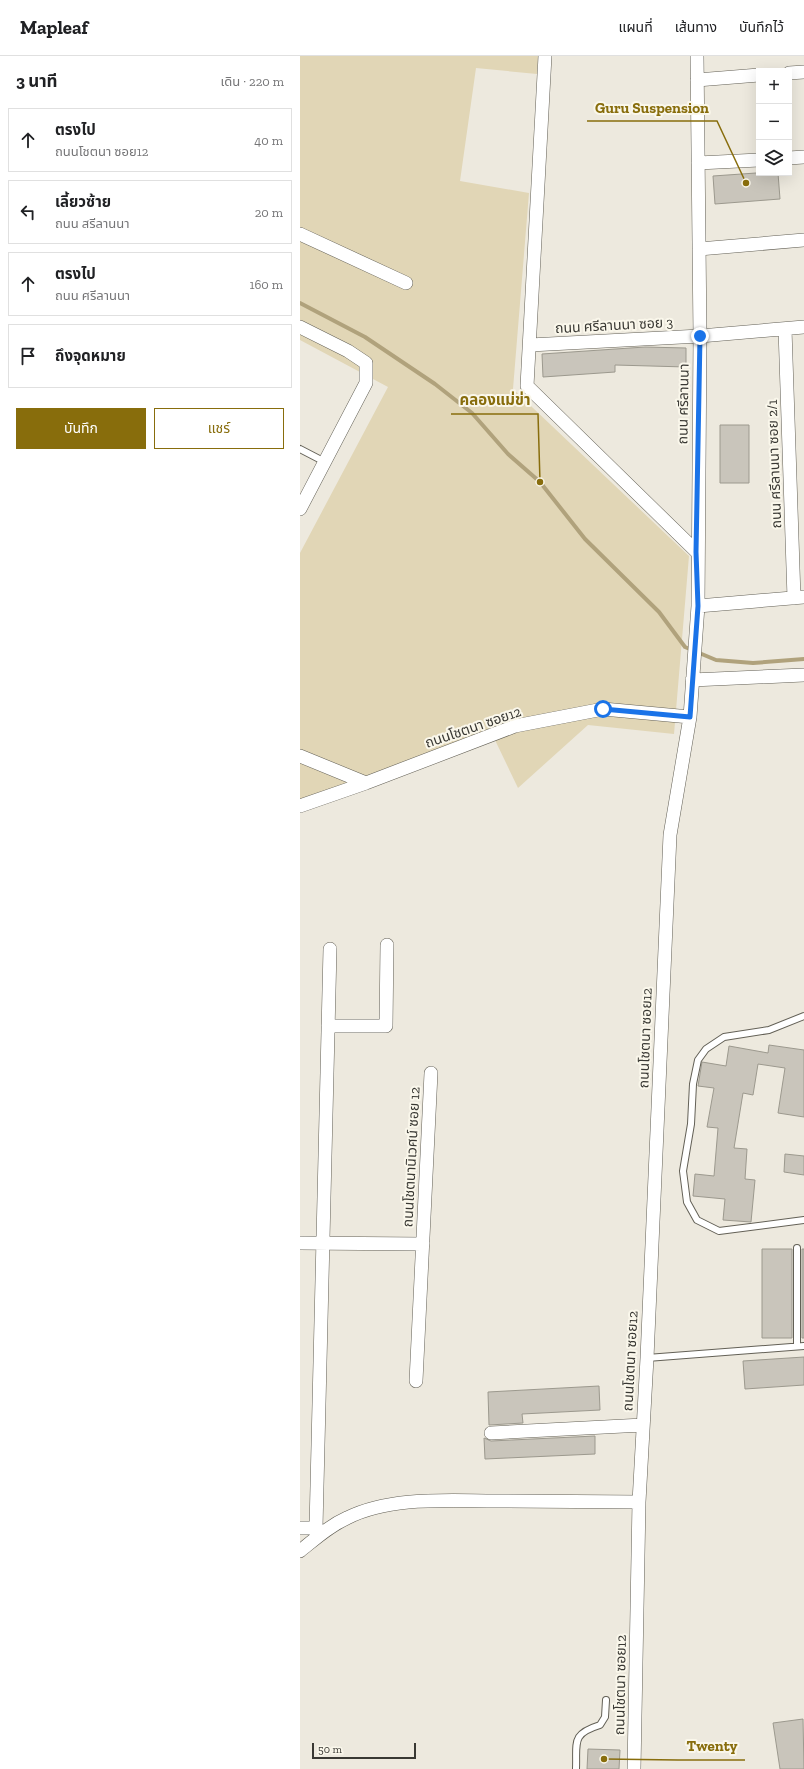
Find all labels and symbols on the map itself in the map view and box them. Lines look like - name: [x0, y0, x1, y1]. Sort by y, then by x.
- callout: Guru Suspension: [587, 94, 717, 121]
- text: Guru Suspension: [595, 99, 709, 117]
- street label: ถนน ศรีลานนา ซอย 3: [555, 314, 674, 337]
- route end: [691, 327, 709, 345]
- street label: ถนน ศรีลานนา: [674, 363, 693, 445]
- callout: คลองแม่ข่า: [451, 387, 538, 414]
- text: คลองแม่ข่า: [460, 391, 530, 409]
- street label: ถนน ศรีลานนา ซอย 2/1: [764, 399, 785, 529]
- route start: [594, 700, 612, 718]
- street label: ถนนโชตนา ซอย12: [423, 703, 523, 752]
- street label: ถนนโชตนา ซอย12: [635, 987, 656, 1089]
- street label: ถนนโชตนานิเวศน์ ซอย 12: [399, 1086, 424, 1228]
- street label: ถนนโชตนา ซอย12: [619, 1310, 642, 1412]
- street label: ถนนโชตนา ซอย12: [611, 1635, 630, 1735]
- callout: Twenty: [678, 1733, 745, 1760]
- text: Twenty: [687, 1737, 738, 1755]
- scale bar: [312, 1741, 416, 1760]

